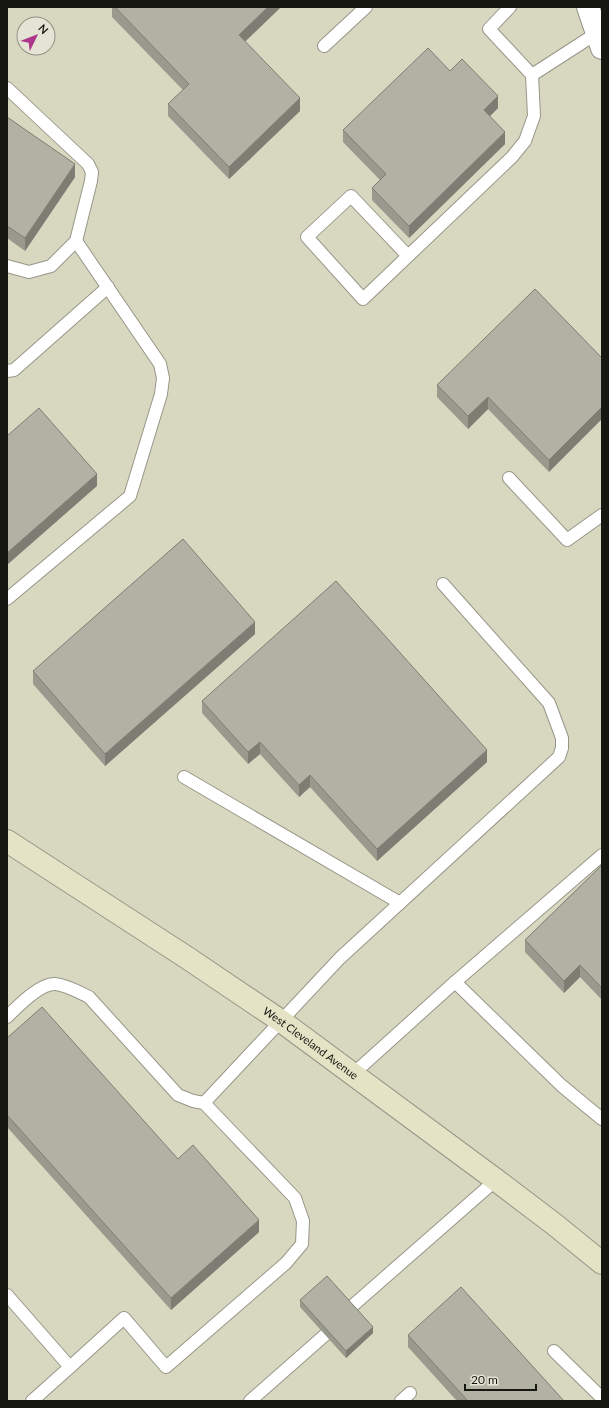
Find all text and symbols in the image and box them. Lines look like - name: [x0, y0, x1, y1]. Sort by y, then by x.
- north arrow: [16, 16, 56, 56]
- text: N: [36, 21, 51, 36]
- street label: West Cleveland Avenue: [261, 1004, 361, 1082]
- scale bar: [465, 1366, 536, 1392]
- text: 20 m: [471, 1372, 498, 1387]

